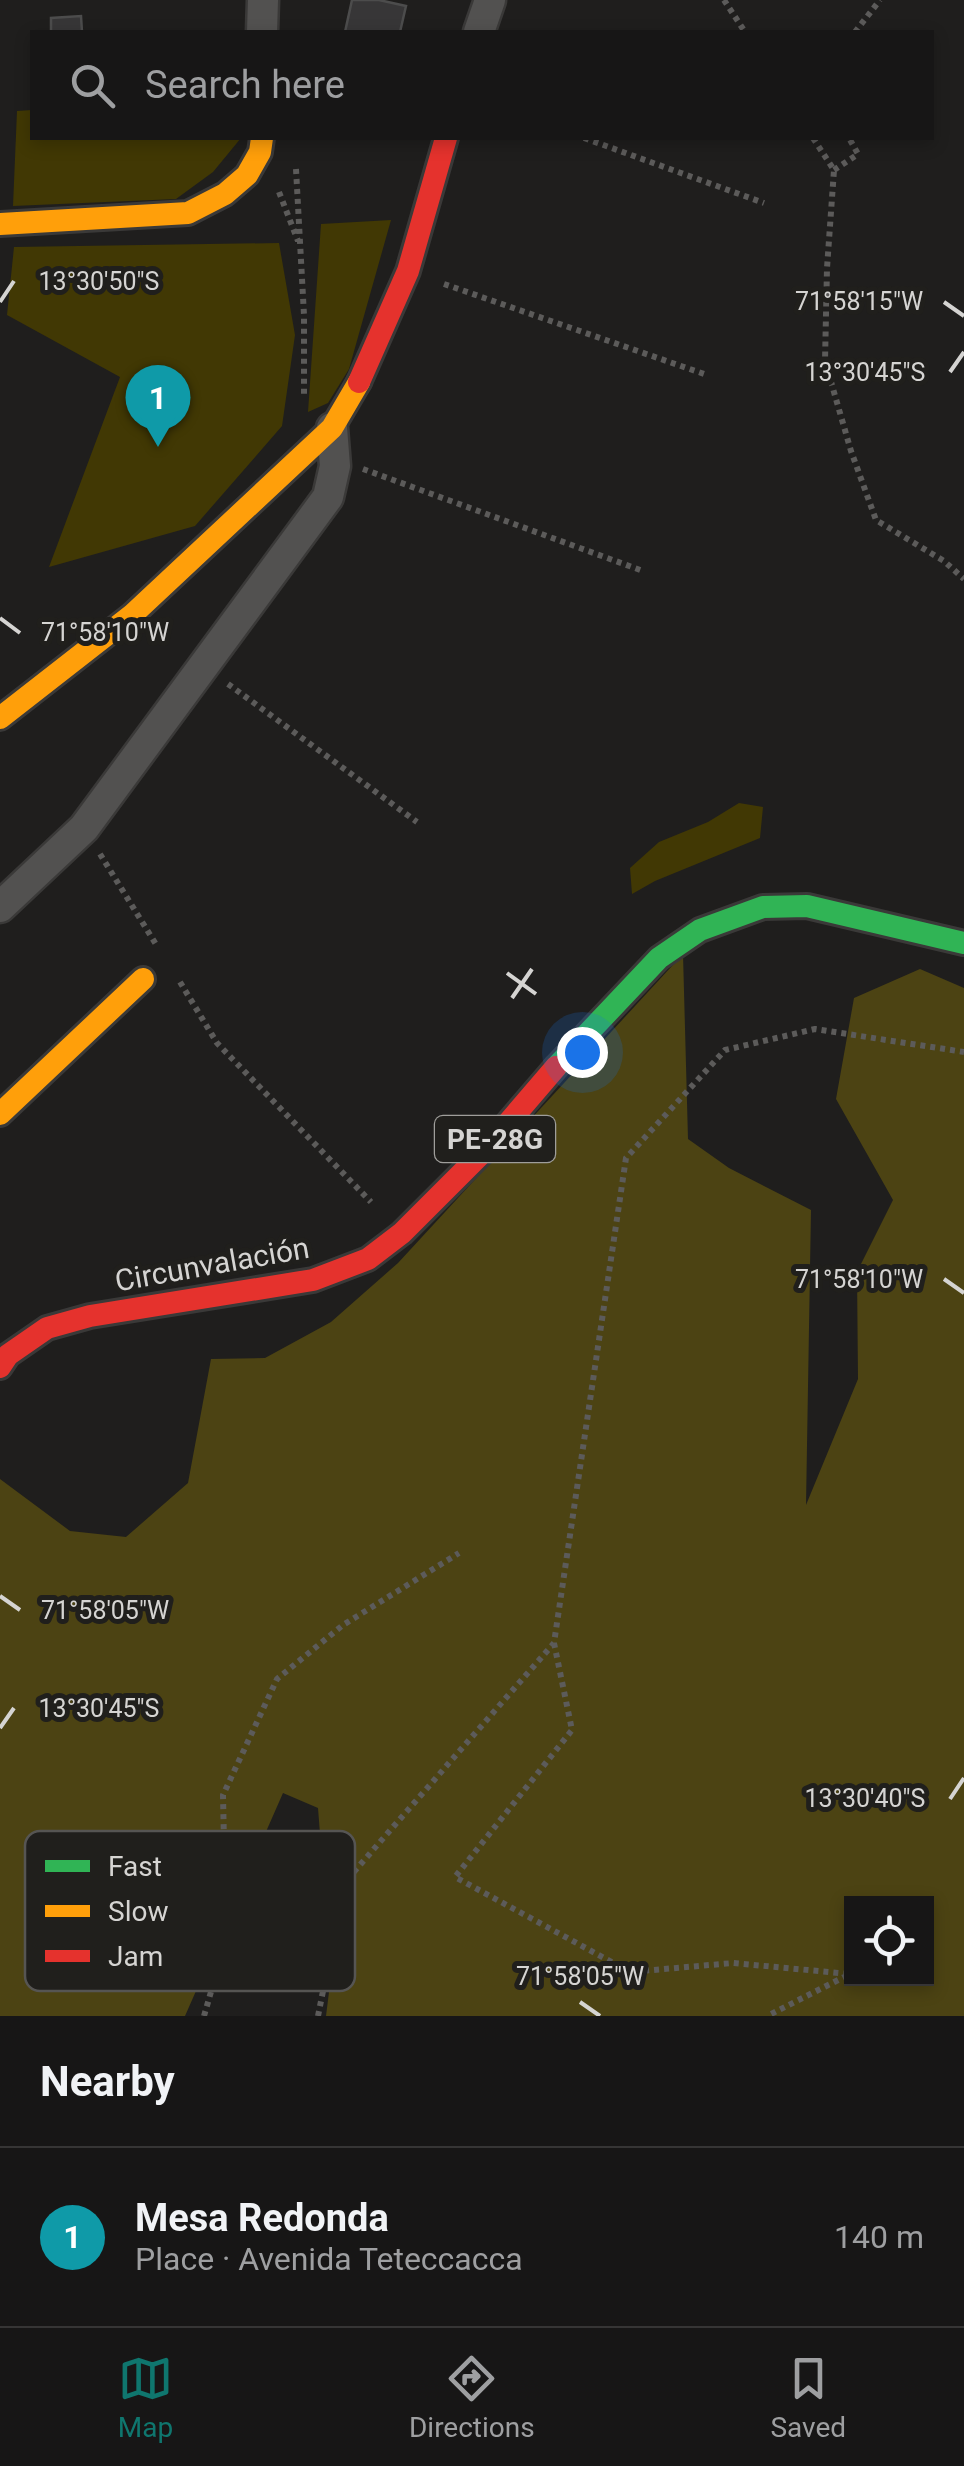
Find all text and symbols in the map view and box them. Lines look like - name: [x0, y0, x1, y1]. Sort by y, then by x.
- search box: [30, 30, 934, 140]
- icon: search: [65, 58, 120, 113]
- text: Search here: [145, 63, 345, 107]
- text: 13°30'50"S: [39, 267, 159, 296]
- text: 71°58'15"W: [795, 287, 923, 316]
- text: 13°30'45"S: [805, 358, 925, 387]
- pin: 1: [126, 364, 190, 447]
- text: 71°58'10"W: [41, 618, 169, 647]
- your location: [557, 1027, 608, 1078]
- road number: PE-28G: [435, 1116, 555, 1162]
- street label: Circunvalación: [112, 1230, 312, 1298]
- text: 71°58'10"W: [795, 1265, 923, 1294]
- text: 71°58'05"W: [41, 1596, 169, 1625]
- text: 13°30'45"S: [39, 1694, 159, 1723]
- text: 13°30'40"S: [805, 1784, 925, 1813]
- legend: [25, 1831, 355, 1991]
- text: Fast: [108, 1850, 162, 1883]
- text: Slow: [108, 1895, 168, 1928]
- map controls: [844, 1896, 934, 1986]
- button: locate: [844, 1896, 934, 1986]
- text: Jam: [108, 1940, 163, 1973]
- text: 71°58'05"W: [516, 1962, 644, 1991]
- text: Nearby: [40, 2057, 175, 2106]
- text: Mesa Redonda: [135, 2196, 389, 2240]
- text: 1: [63, 2218, 82, 2256]
- text: 140 m: [834, 2218, 924, 2256]
- text: Place · Avenida Teteccacca: [135, 2240, 523, 2278]
- tab: Map: [118, 2351, 173, 2444]
- tab: Directions: [409, 2351, 535, 2444]
- tab: Saved: [770, 2351, 846, 2444]

